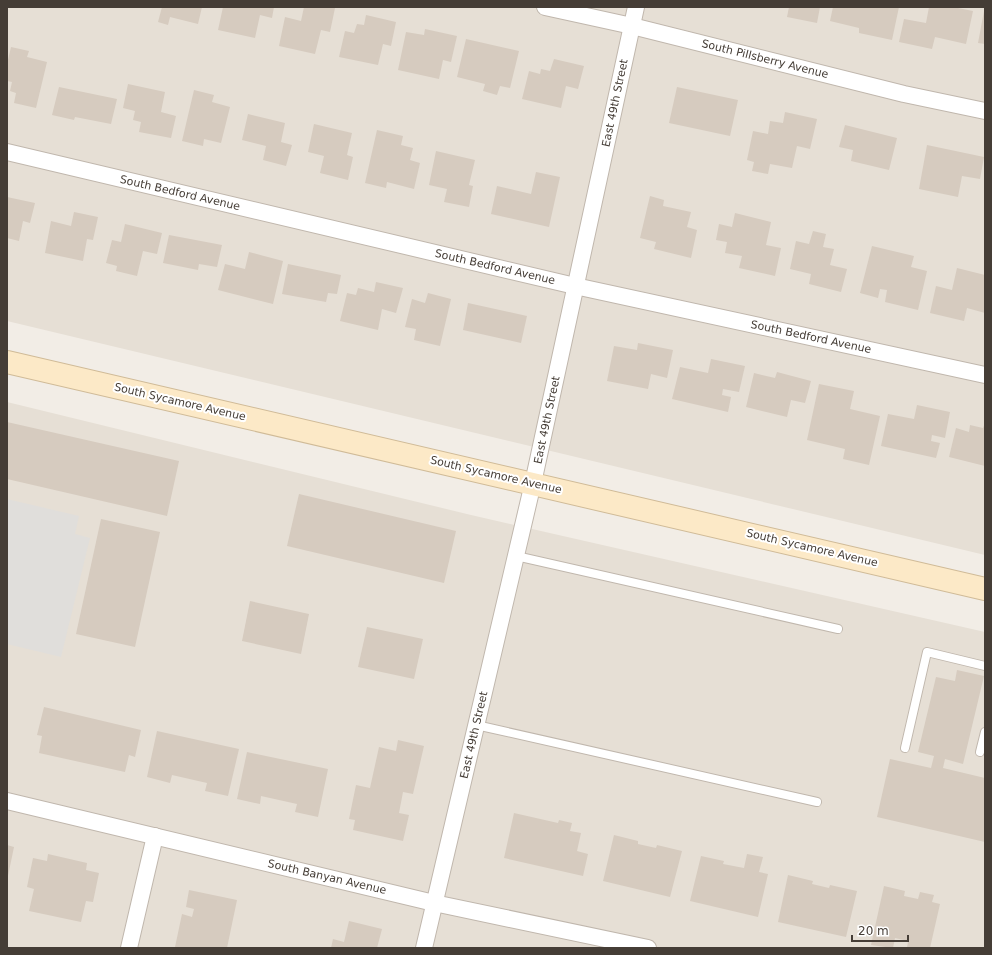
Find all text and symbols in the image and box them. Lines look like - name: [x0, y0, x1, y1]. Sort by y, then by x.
- street label: South Pillsberry Avenue: [700, 37, 830, 81]
- street label: East 49th Street: [599, 57, 631, 148]
- street label: South Bedford Avenue: [119, 173, 242, 213]
- street label: South Bedford Avenue: [434, 247, 557, 287]
- street label: South Bedford Avenue: [749, 318, 873, 356]
- street label: East 49th Street: [531, 374, 563, 465]
- street label: South Sycamore Avenue: [113, 381, 247, 424]
- street label: South Sycamore Avenue: [429, 454, 563, 497]
- street label: South Sycamore Avenue: [745, 527, 879, 570]
- street label: East 49th Street: [458, 689, 491, 780]
- street label: South Banyan Avenue: [266, 857, 388, 897]
- scale bar: [852, 917, 908, 943]
- text: 20 m: [858, 924, 889, 938]

